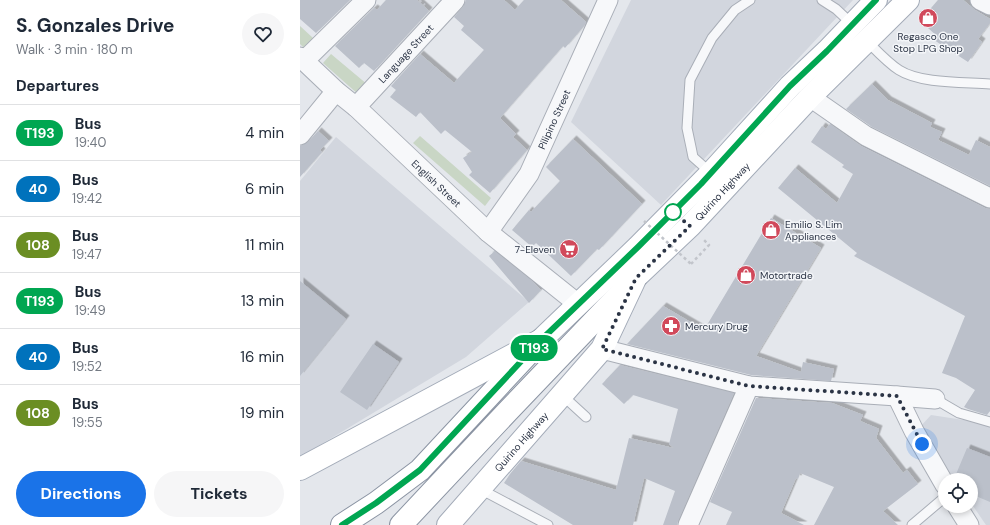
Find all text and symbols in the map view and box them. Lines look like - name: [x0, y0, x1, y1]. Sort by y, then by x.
- shop icon: Regasco One Stop LPG Shop: [917, 7, 939, 29]
- text: S. Gonzales Drive: [16, 13, 175, 38]
- button: heart: [242, 13, 284, 55]
- street label: Language Street: [375, 21, 436, 86]
- place label: Regasco One Stop LPG Shop: [893, 30, 963, 55]
- text: Walk · 3 min · 180 m: [16, 41, 133, 58]
- text: Departures: [16, 76, 99, 96]
- street label: Pilipino Street: [535, 87, 573, 151]
- text: Bus: [75, 114, 101, 134]
- text: 4 min: [245, 123, 284, 143]
- text: T193: [24, 124, 55, 142]
- text: 19:40: [75, 134, 106, 151]
- street label: English Street: [409, 157, 464, 210]
- street label: Quirino Highway: [692, 159, 753, 223]
- text: Bus: [72, 170, 99, 190]
- text: 6 min: [245, 179, 284, 199]
- text: 40: [29, 180, 47, 198]
- text: 19:42: [72, 190, 102, 207]
- unlabelled marker: [664, 203, 682, 221]
- place label: Emilio S. Lim Appliances: [785, 218, 842, 243]
- shop icon: Emilio S. Lim Appliances: [760, 219, 782, 241]
- text: Bus: [72, 226, 99, 246]
- text: 11 min: [245, 235, 284, 255]
- text: 108: [26, 236, 50, 254]
- supermarket icon: 7-Eleven: [558, 238, 580, 260]
- place label: 7-Eleven: [515, 243, 555, 256]
- text: 19:47: [72, 246, 102, 263]
- shop icon: Motortrade: [735, 264, 757, 286]
- place label: Motortrade: [760, 269, 813, 282]
- text: Bus: [75, 282, 101, 302]
- text: 13 min: [241, 291, 284, 311]
- text: T193: [24, 292, 55, 310]
- text: 19:49: [75, 302, 106, 319]
- pharmacy icon: Mercury Drug: [660, 315, 682, 337]
- place label: Mercury Drug: [685, 320, 748, 333]
- line badge: T193: [506, 335, 562, 361]
- text: Bus: [72, 338, 99, 358]
- text: T193: [519, 339, 549, 357]
- text: 16 min: [240, 347, 284, 367]
- text: 40: [29, 348, 47, 366]
- text: 19:52: [72, 358, 102, 375]
- text: Bus: [72, 394, 99, 414]
- text: 19 min: [240, 403, 284, 423]
- text: 108: [26, 404, 50, 422]
- street label: Quirino Highway: [491, 409, 551, 474]
- text: 19:55: [72, 414, 103, 431]
- your location: [912, 434, 932, 454]
- button: Directions: [16, 471, 146, 517]
- button: Tickets: [154, 471, 284, 517]
- map controls: [938, 473, 978, 513]
- button: locate: [938, 473, 978, 513]

